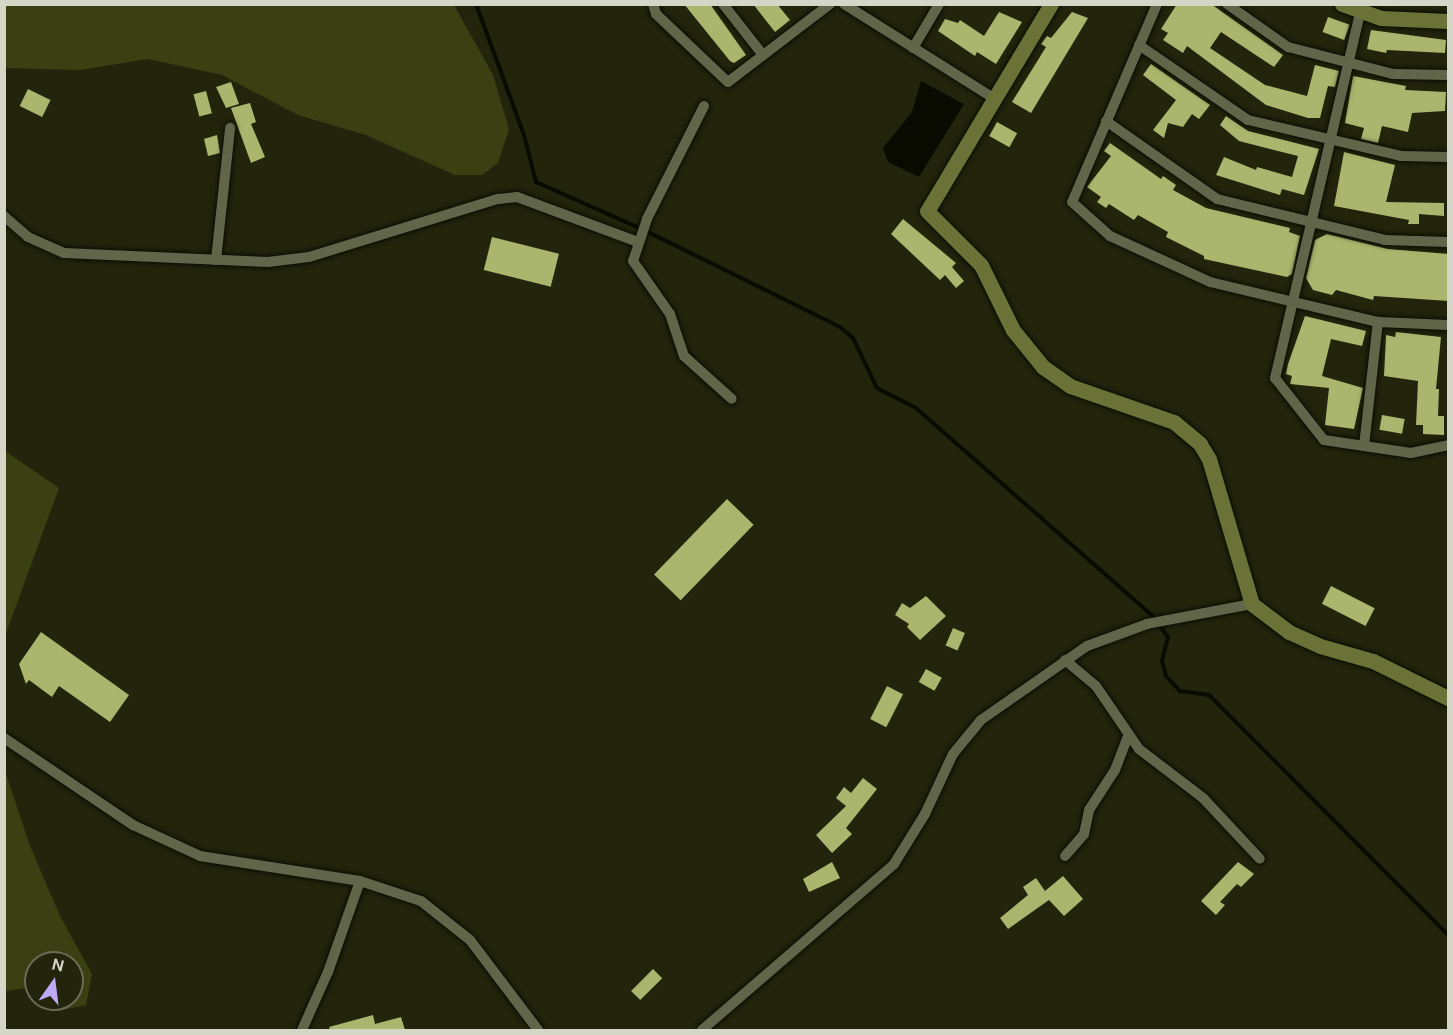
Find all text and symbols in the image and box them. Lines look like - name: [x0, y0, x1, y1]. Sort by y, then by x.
- north arrow: [24, 951, 84, 1011]
- text: N: [50, 953, 66, 977]

